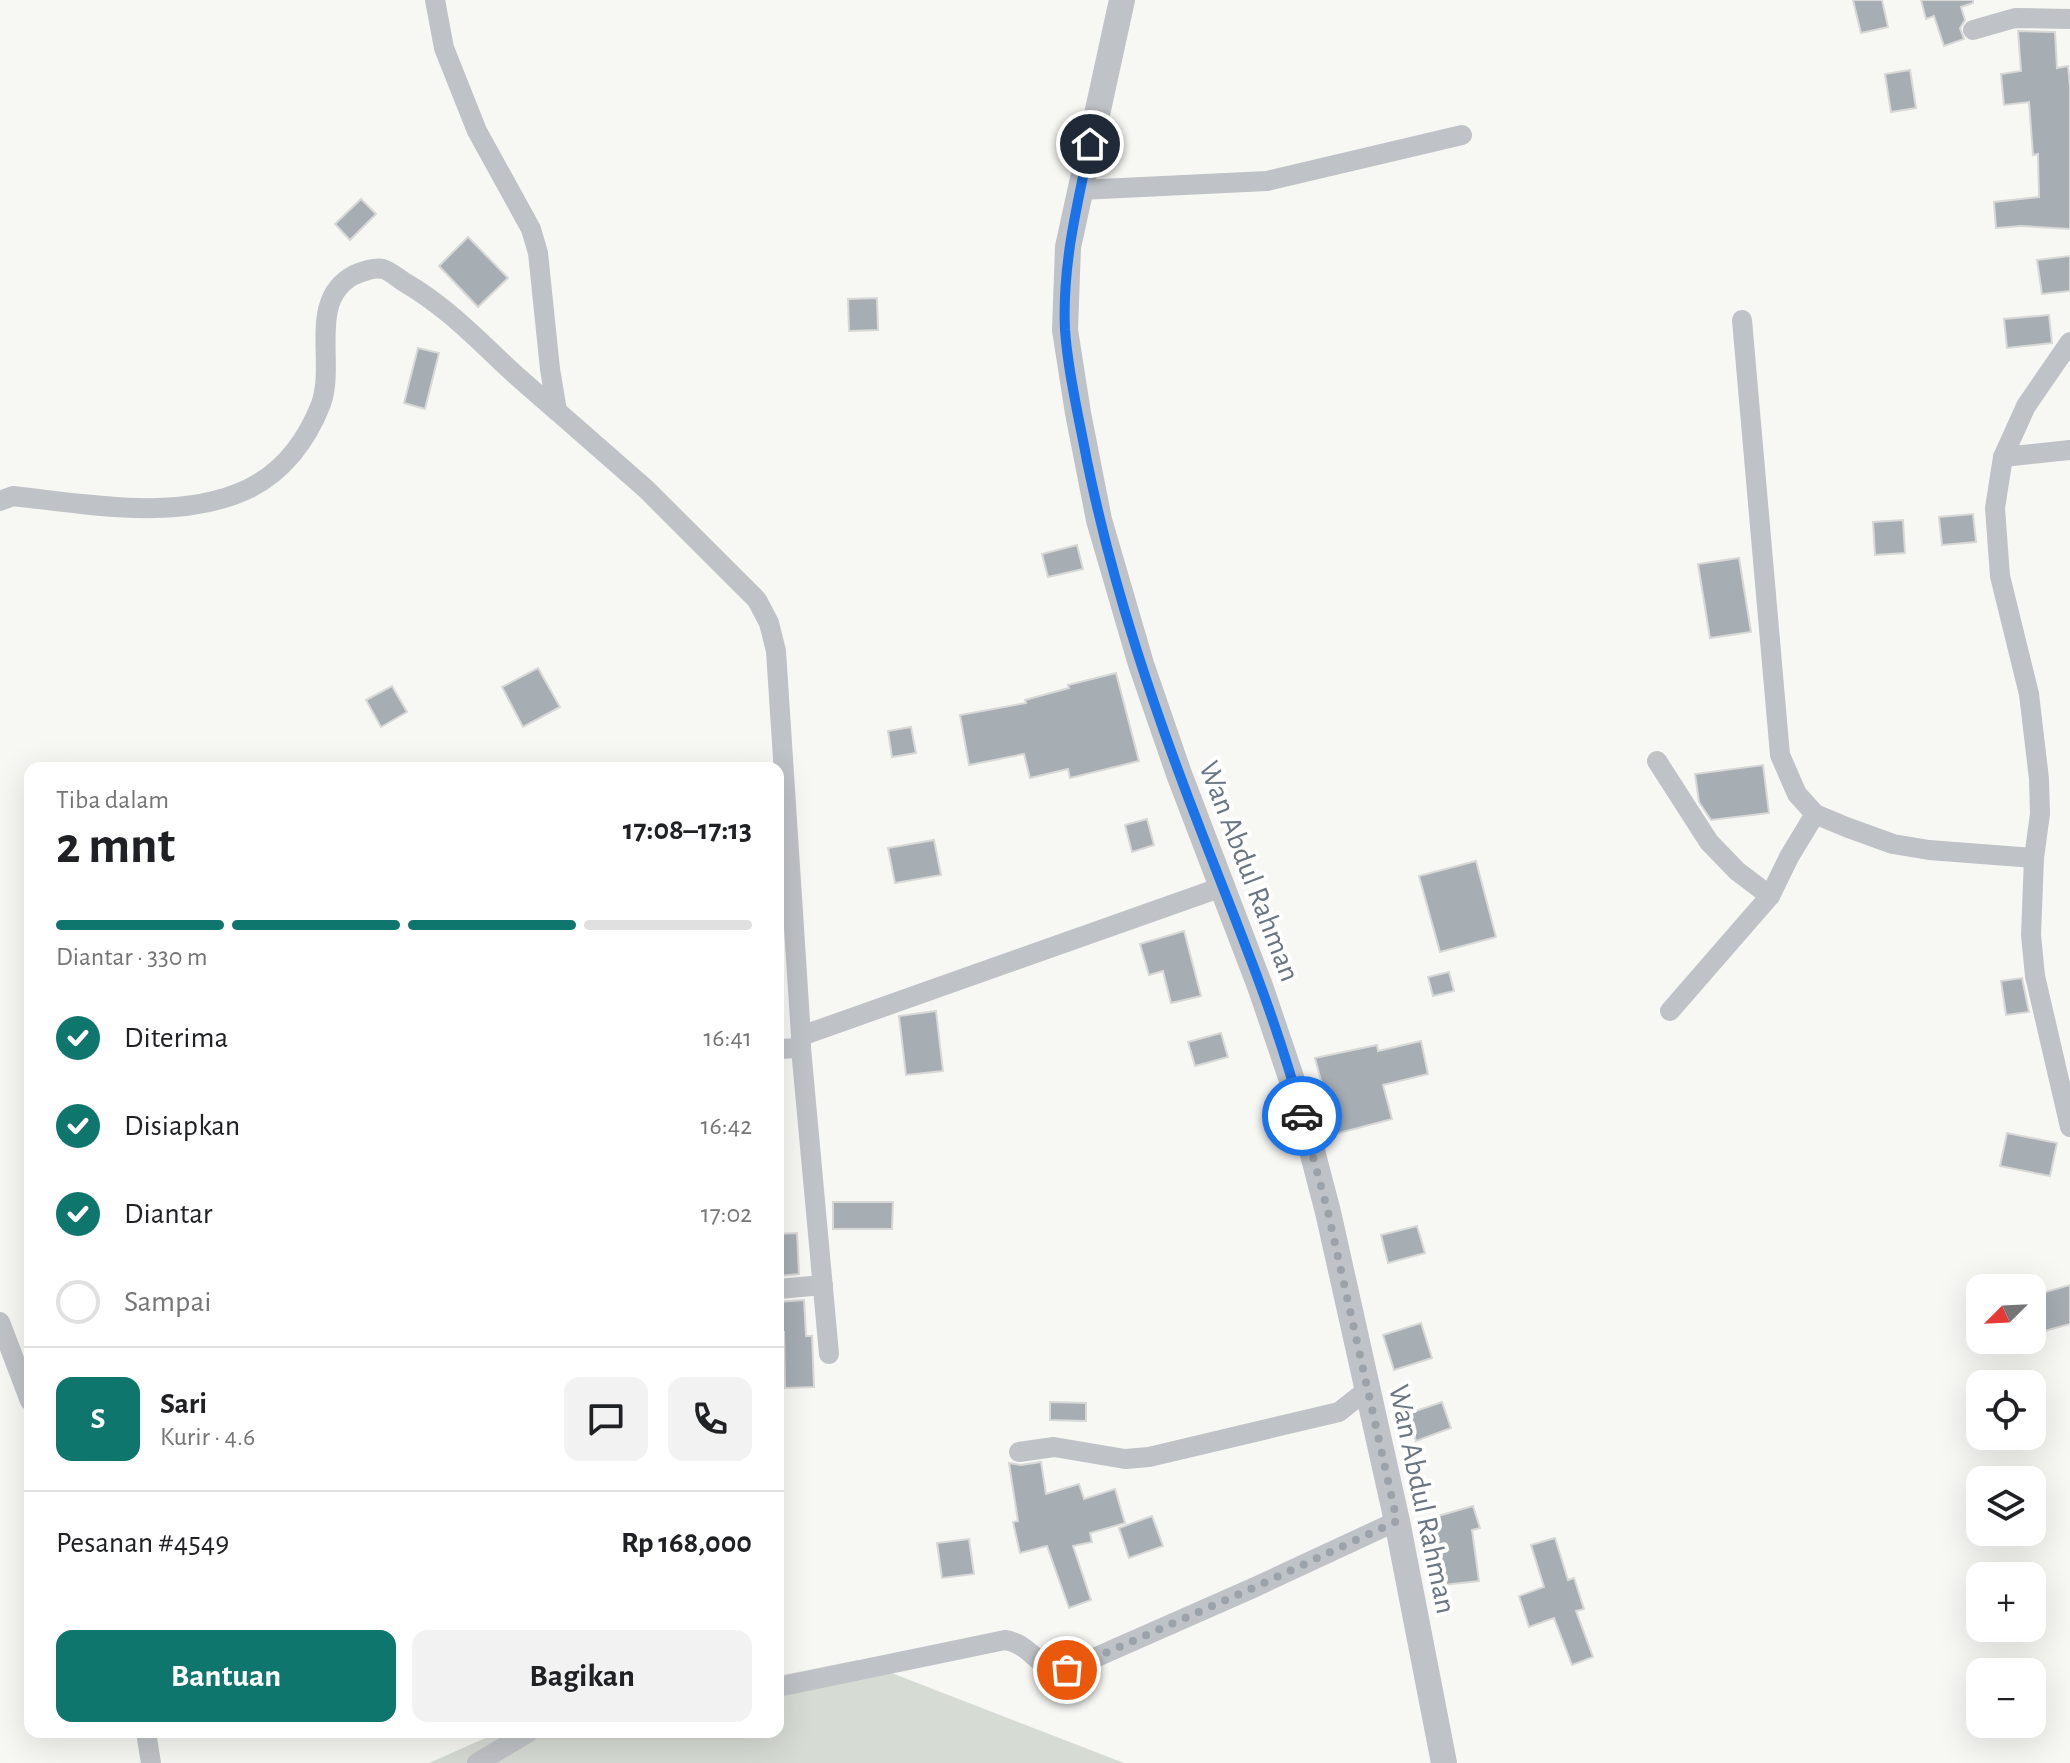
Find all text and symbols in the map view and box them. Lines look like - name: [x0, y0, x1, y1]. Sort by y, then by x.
- pin: [1056, 110, 1124, 178]
- icon: home: [1068, 122, 1112, 166]
- street label: Wan Abdul Rahman: [1193, 757, 1305, 986]
- text: Tiba dalam: [56, 787, 169, 813]
- text: 17:08–17:13: [623, 815, 752, 845]
- text: 2 mnt: [56, 820, 175, 872]
- text: Diantar · 330 m: [56, 944, 207, 970]
- icon: check: [56, 1016, 100, 1060]
- text: Diterima: [124, 1023, 228, 1053]
- text: 16:41: [703, 1025, 752, 1051]
- courier: [1262, 1076, 1342, 1156]
- icon: car: [1280, 1094, 1324, 1138]
- icon: check: [56, 1104, 100, 1148]
- text: Disiapkan: [124, 1111, 240, 1141]
- text: 16:42: [701, 1113, 752, 1139]
- icon: check: [56, 1192, 100, 1236]
- text: Diantar: [124, 1199, 213, 1229]
- text: 17:02: [701, 1201, 752, 1227]
- north arrow: [1966, 1274, 2046, 1354]
- map controls: [1966, 1274, 2046, 1738]
- text: Sampai: [124, 1287, 212, 1317]
- button: locate: [1966, 1370, 2046, 1450]
- button: chat: [564, 1377, 648, 1461]
- button: phone: [668, 1377, 752, 1461]
- street label: Wan Abdul Rahman: [1383, 1382, 1461, 1616]
- text: Sari: [160, 1389, 207, 1419]
- text: S: [91, 1404, 105, 1434]
- text: Kurir · 4.6: [160, 1424, 255, 1450]
- button: layers: [1966, 1466, 2046, 1546]
- text: Pesanan #4549: [56, 1528, 229, 1558]
- text: Rp 168,000: [621, 1528, 752, 1558]
- button: +: [1966, 1562, 2046, 1642]
- button: Bantuan: [56, 1630, 396, 1722]
- button: Bagikan: [412, 1630, 752, 1722]
- pin: [1033, 1636, 1101, 1704]
- icon: bag: [1045, 1648, 1089, 1692]
- button: −: [1966, 1658, 2046, 1738]

